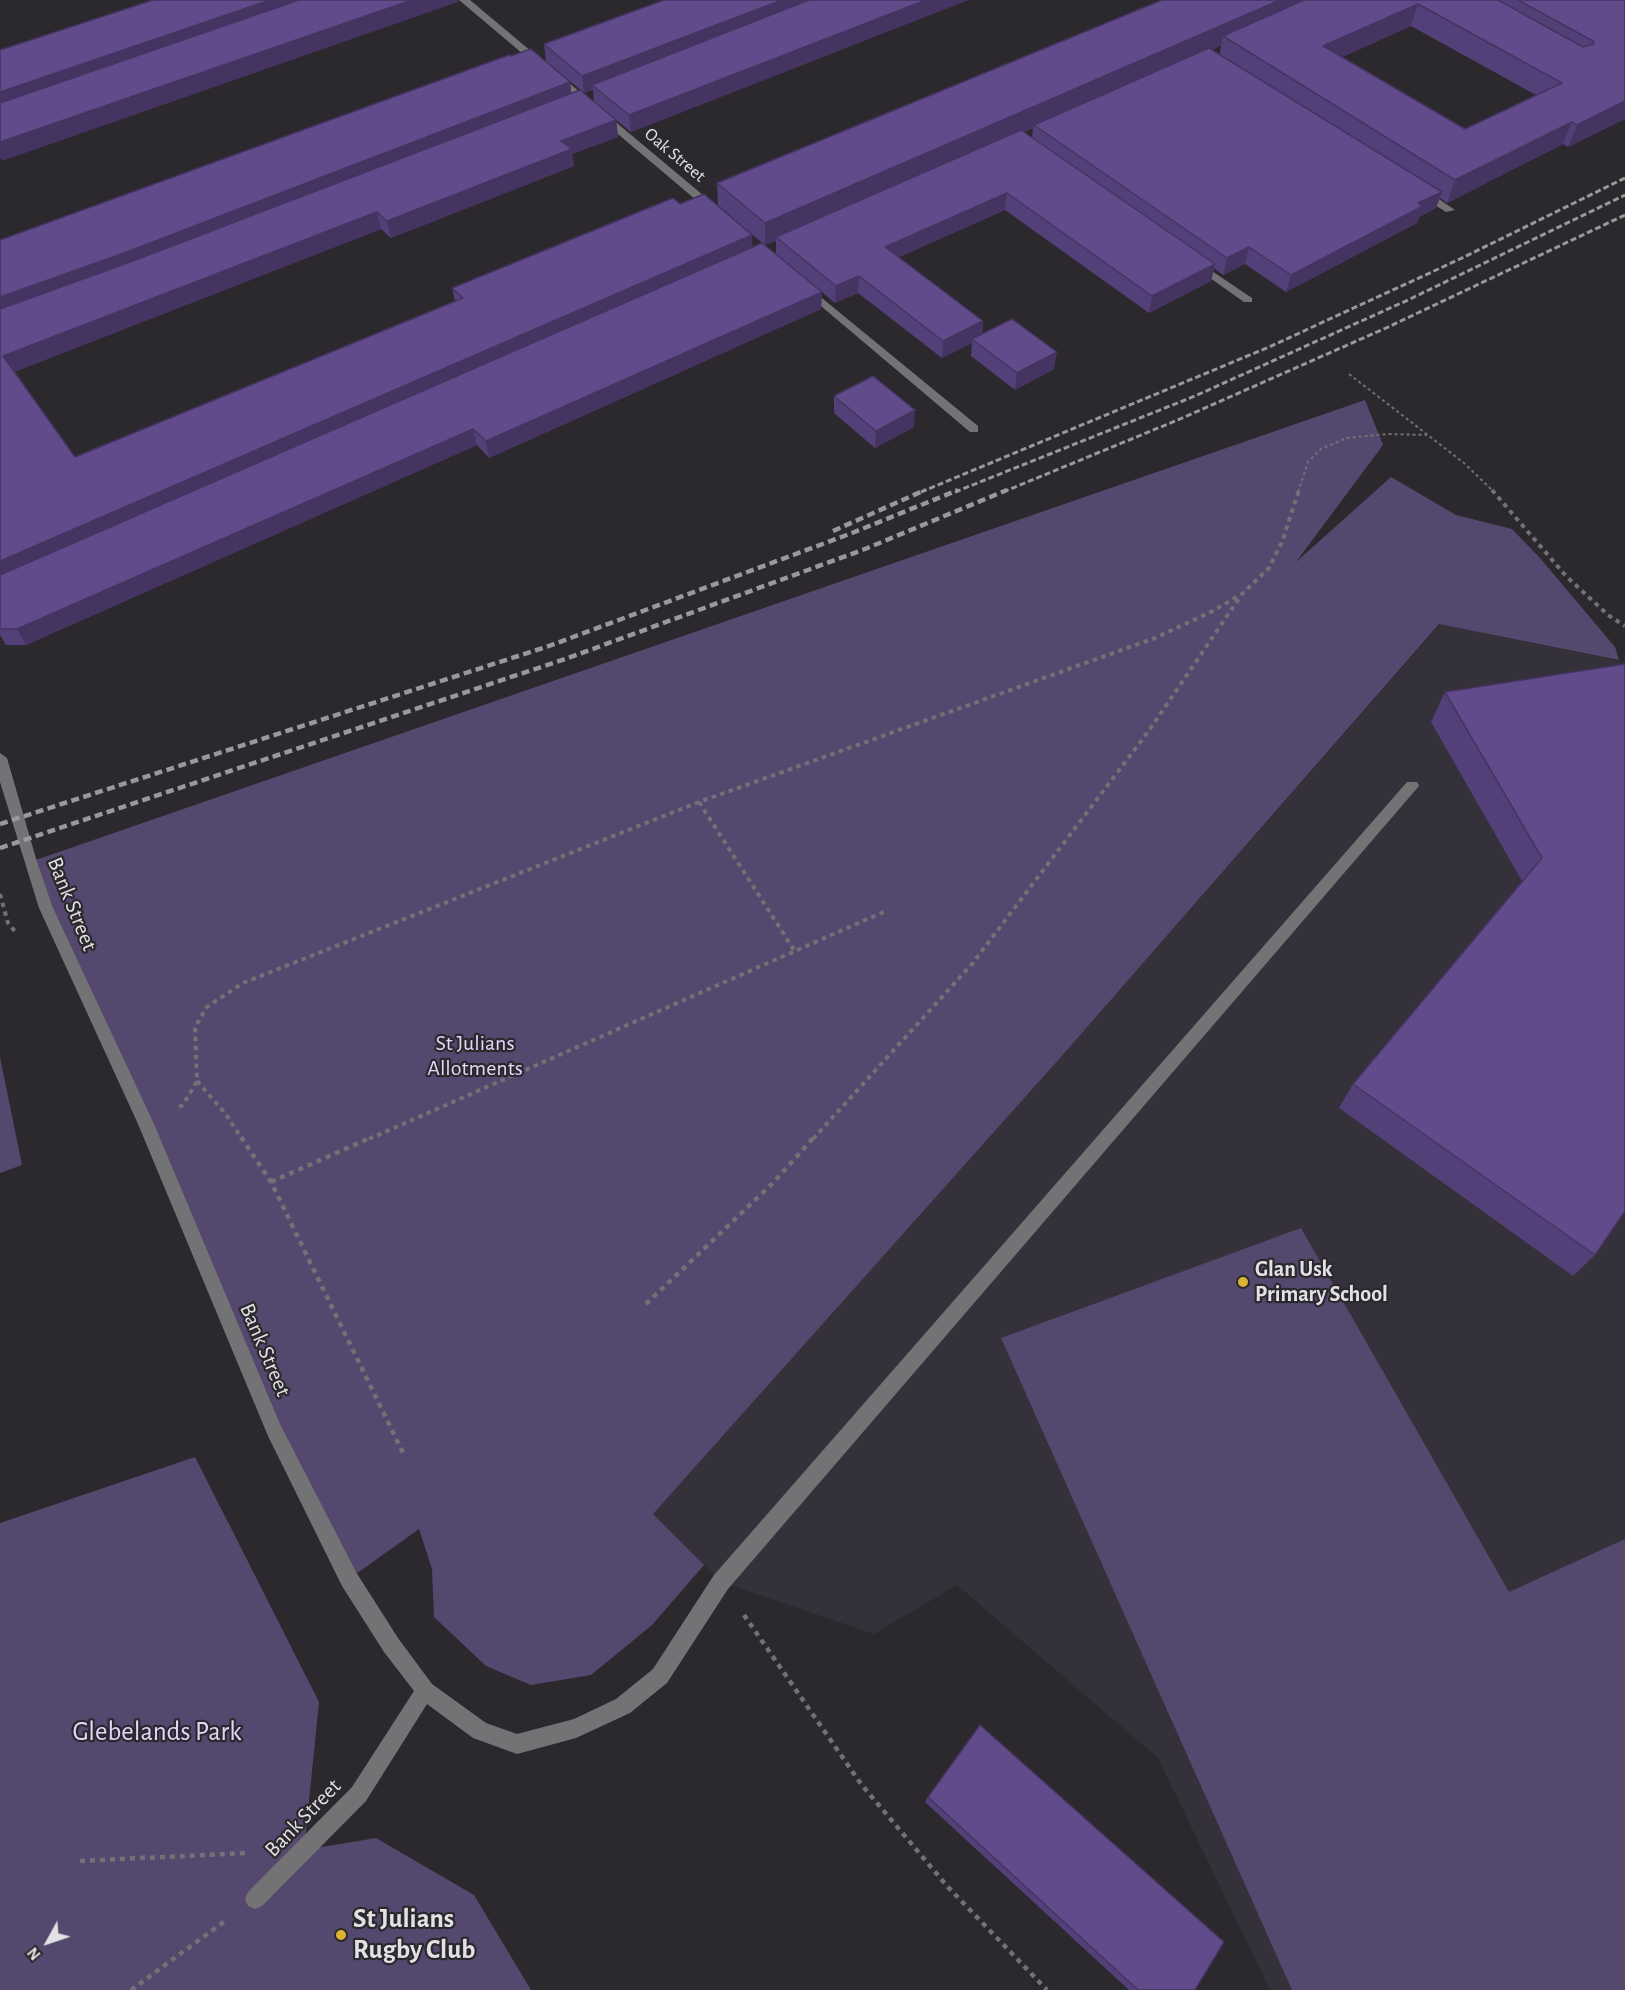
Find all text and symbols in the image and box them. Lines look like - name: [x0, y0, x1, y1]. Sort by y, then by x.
- street label: Oak Street: [640, 123, 710, 187]
- street label: Bank Street: [41, 853, 103, 955]
- park label: St Julians Allotments: [427, 1030, 523, 1082]
- place label: Glan Usk Primary School: [1255, 1256, 1388, 1308]
- marker: Glan Usk Primary School: [1236, 1275, 1250, 1289]
- street label: Bank Street: [234, 1299, 296, 1401]
- park label: Glebelands Park: [72, 1716, 242, 1748]
- street label: Bank Street: [259, 1773, 347, 1863]
- place label: St Julians Rugby Club: [353, 1903, 475, 1966]
- north arrow: [18, 1912, 78, 1972]
- marker: St Julians Rugby Club: [334, 1928, 348, 1942]
- text: N: [25, 1944, 44, 1963]

